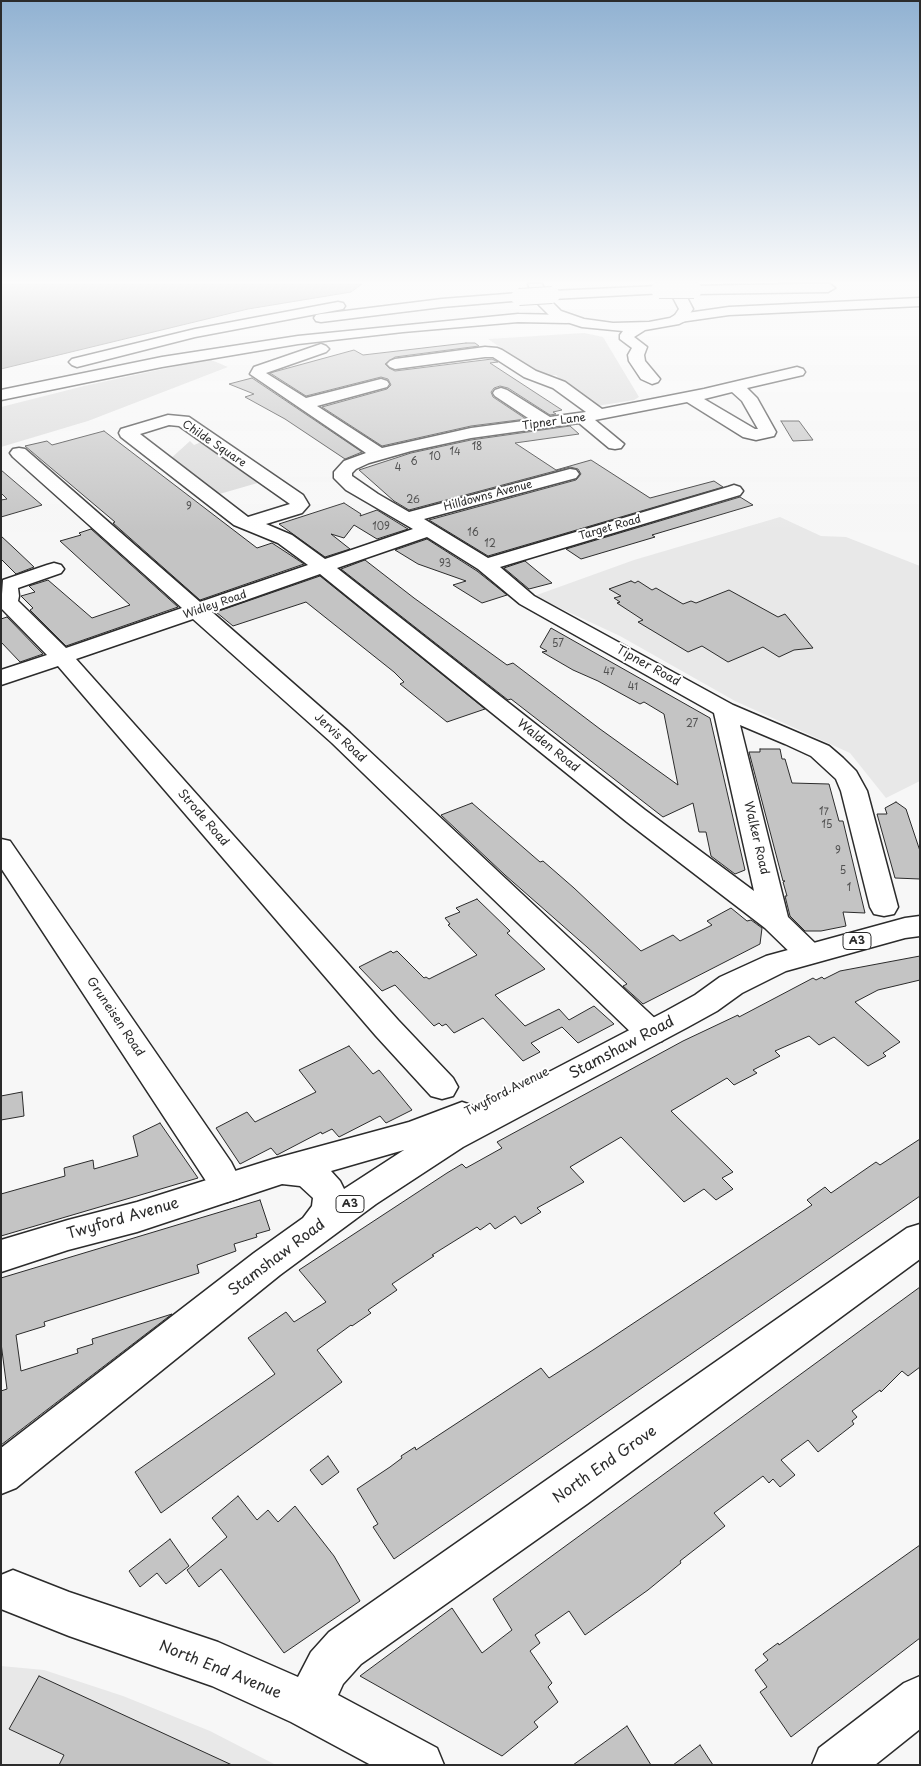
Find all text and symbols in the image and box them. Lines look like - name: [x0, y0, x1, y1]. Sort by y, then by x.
- street label: Tipner Lane: [521, 411, 587, 433]
- street label: Childe Square: [180, 418, 248, 470]
- house number: 18: [472, 441, 482, 453]
- house number: 14: [449, 446, 461, 458]
- house number: 10: [429, 451, 441, 463]
- house number: 6: [410, 456, 418, 468]
- house number: 4: [395, 462, 401, 474]
- street label: Hilldowns Avenue: [442, 478, 534, 514]
- house number: 26: [406, 494, 420, 506]
- house number: 9: [186, 501, 192, 513]
- street label: Target Road: [577, 513, 643, 543]
- house number: 109: [372, 521, 390, 533]
- house number: 16: [467, 527, 479, 539]
- house number: 12: [484, 538, 496, 550]
- house number: 93: [439, 558, 451, 570]
- street label: Widley Road: [182, 588, 248, 622]
- house number: 57: [552, 638, 564, 650]
- street label: Tipner Road: [614, 643, 682, 689]
- house number: 47: [603, 666, 615, 678]
- house number: 41: [628, 681, 638, 693]
- street label: Jervis Road: [311, 710, 369, 766]
- street label: Walden Road: [514, 716, 582, 776]
- house number: 27: [686, 718, 698, 730]
- street label: Strode Road: [174, 787, 232, 849]
- street label: Walker Road: [741, 800, 771, 876]
- house number: 17: [819, 806, 829, 818]
- house number: 15: [822, 819, 832, 831]
- house number: 9: [835, 845, 841, 857]
- house number: 5: [840, 865, 846, 877]
- house number: 1: [847, 882, 851, 894]
- road number: A3: [843, 932, 871, 949]
- street label: Gruneisen Road: [83, 975, 147, 1059]
- street label: Stamshaw Road: [566, 1013, 678, 1083]
- street label: Twyford Avenue: [463, 1065, 551, 1119]
- street label: Twyford Avenue: [65, 1194, 181, 1244]
- road number: A3: [336, 1196, 364, 1212]
- street label: Stamshaw Road: [225, 1216, 329, 1300]
- street label: North End Grove: [550, 1423, 660, 1507]
- street label: North End Avenue: [156, 1637, 284, 1703]

